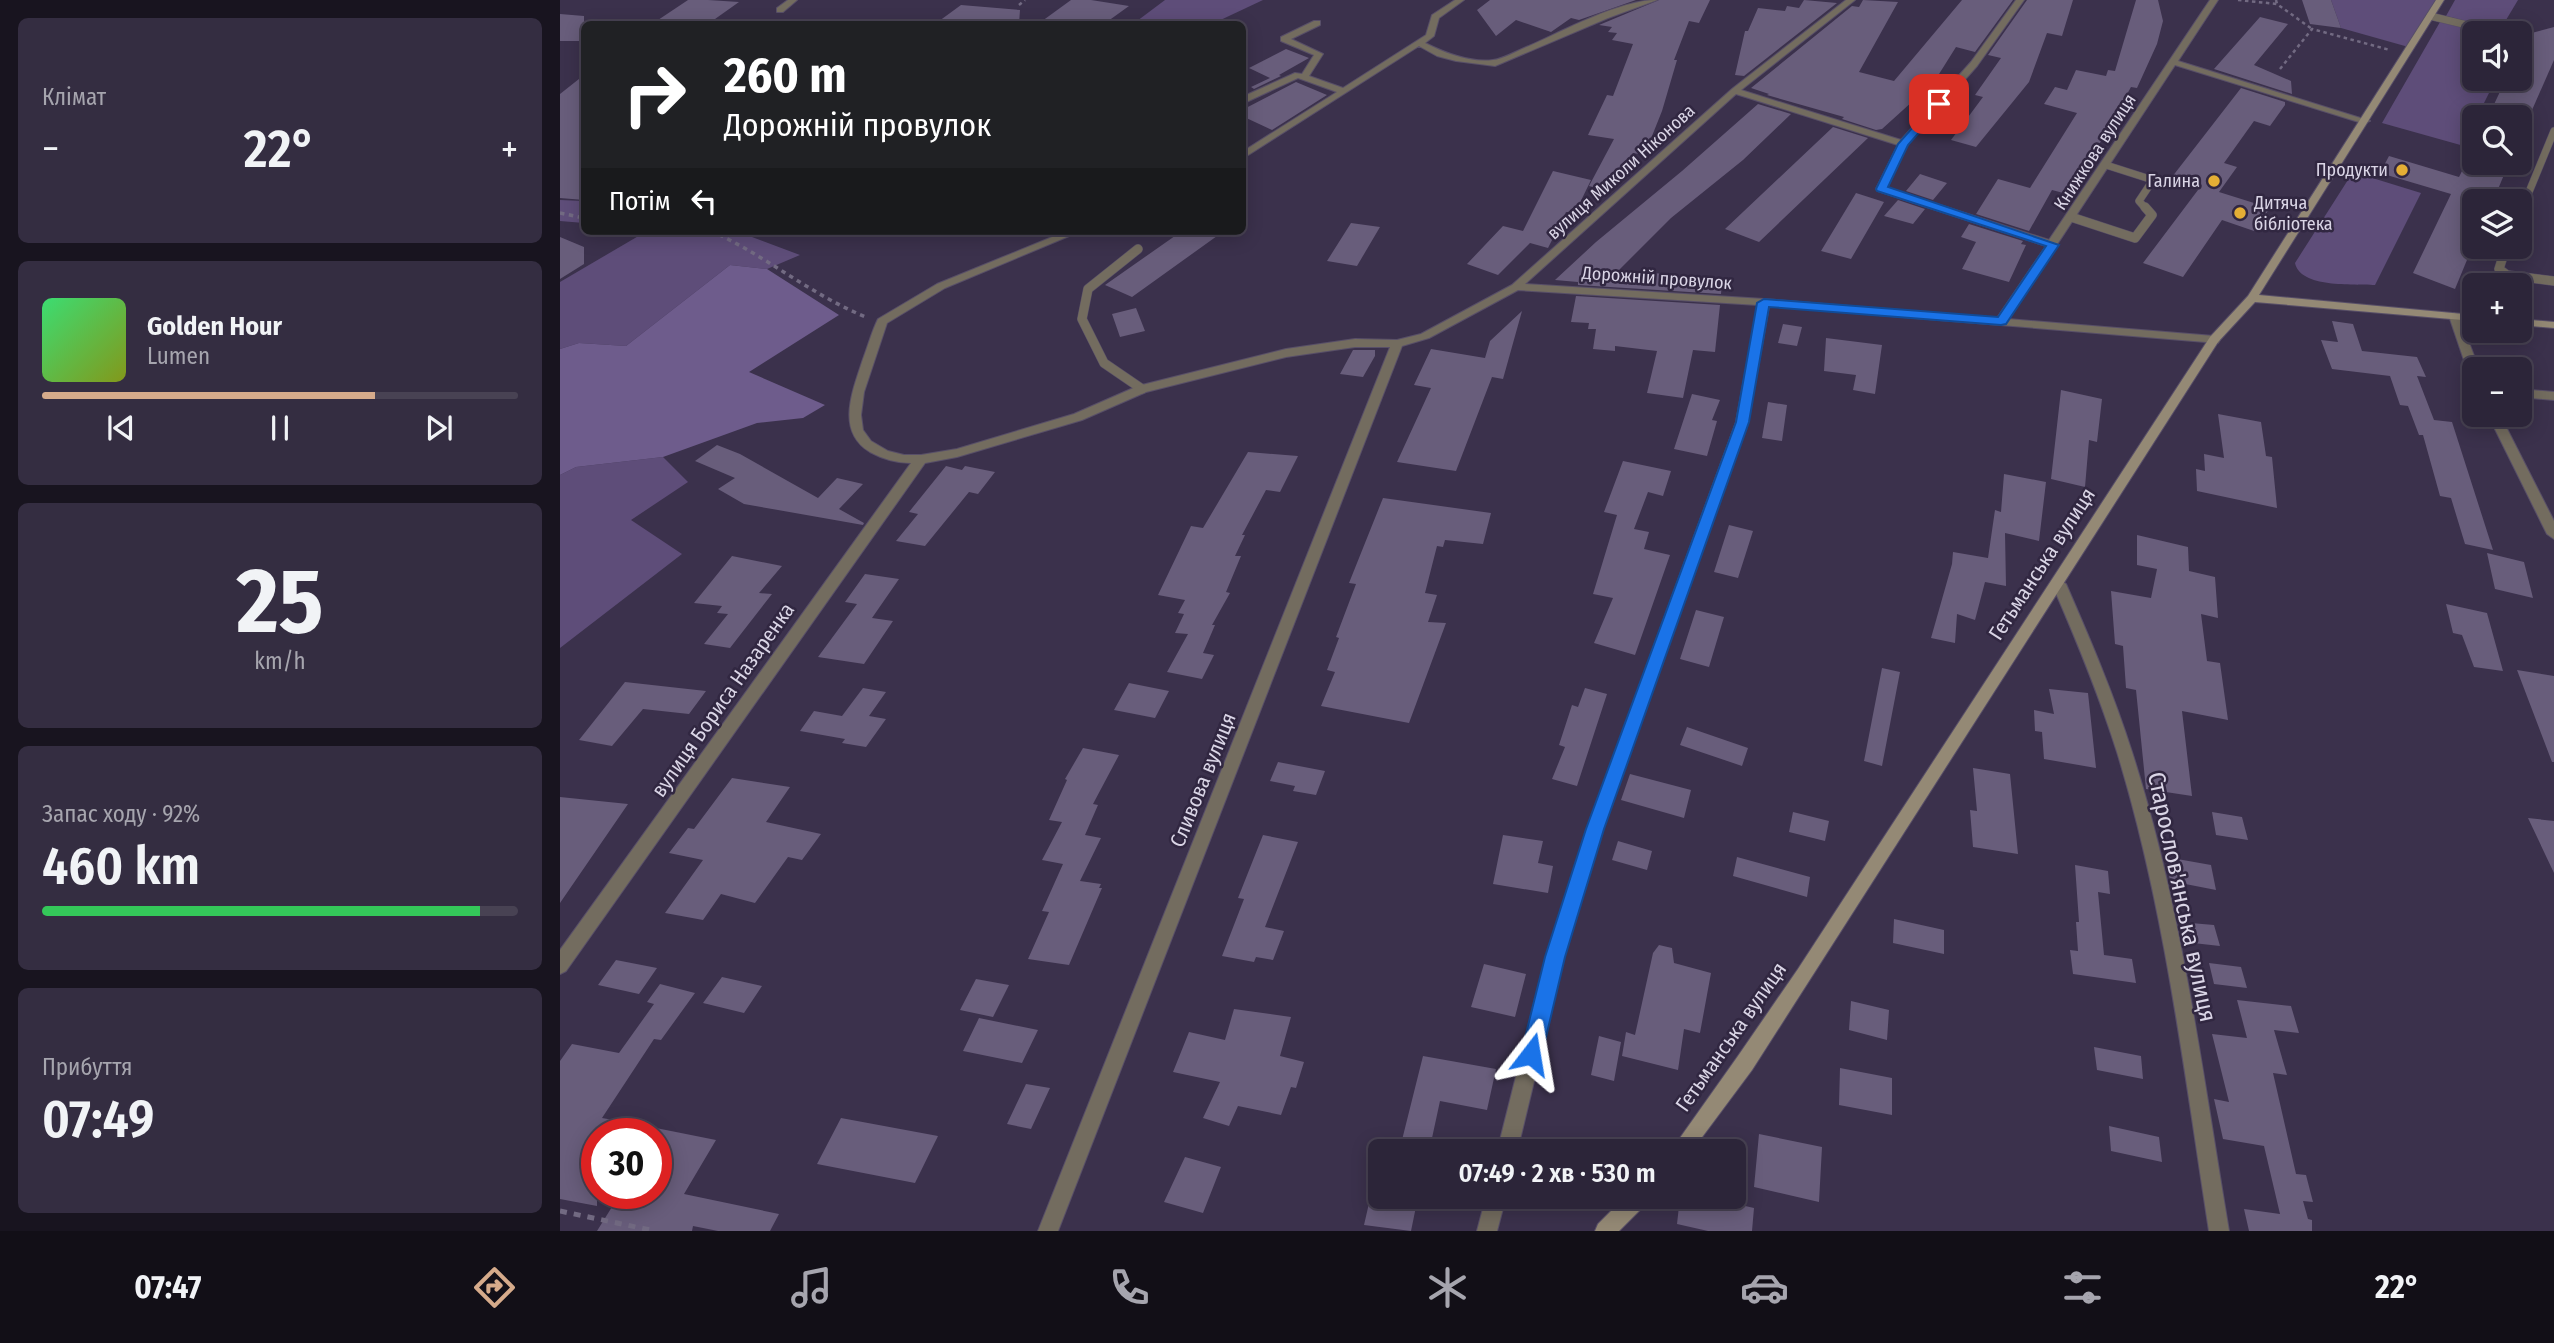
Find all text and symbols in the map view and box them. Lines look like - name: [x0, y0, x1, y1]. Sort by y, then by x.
- map controls: [2462, 21, 2532, 427]
- button: sound: [2462, 21, 2532, 91]
- text: 260 m: [724, 46, 847, 105]
- icon: right: [609, 49, 700, 140]
- pin: [1909, 74, 1969, 134]
- text: Клімат: [42, 83, 106, 111]
- icon: arrive: [1920, 85, 1958, 123]
- street label: Книжкова вулиця: [2049, 90, 2141, 214]
- street label: вулиця Миколи Ніконова: [1543, 100, 1700, 244]
- button: search: [2462, 105, 2532, 175]
- text: Дорожній провулок: [724, 106, 991, 144]
- text: 22°: [244, 118, 316, 181]
- text: −: [42, 126, 59, 172]
- text: +: [501, 126, 518, 172]
- place label: Продукти: [2316, 159, 2388, 181]
- marker: Продукти: [2394, 162, 2410, 178]
- place label: Галина: [2147, 170, 2200, 192]
- marker: Галина: [2206, 173, 2222, 189]
- icon: left: [685, 182, 723, 220]
- text: Потім: [609, 186, 671, 217]
- button: layers: [2462, 189, 2532, 259]
- place label: Дитяча бібліотека: [2253, 192, 2333, 235]
- marker: Дитяча бібліотека: [2232, 205, 2248, 221]
- street label: Дорожній провулок: [1580, 262, 1733, 294]
- button: +: [2462, 273, 2532, 343]
- text: Golden Hour: [147, 311, 282, 342]
- text: Lumen: [147, 342, 210, 370]
- button: −: [2462, 357, 2532, 427]
- icon: previous: [102, 409, 140, 447]
- icon: pause: [261, 409, 299, 447]
- icon: next: [420, 409, 458, 447]
- street label: Гетьманська вулиця: [1983, 483, 2101, 645]
- text: 25: [237, 547, 323, 656]
- street label: вулиця Бориса Назаренка: [646, 598, 800, 802]
- text: km/h: [254, 647, 306, 675]
- street label: Сливова вулиця: [1164, 709, 1242, 851]
- street label: Старослов'янська вулиця: [2142, 770, 2222, 1024]
- text: Запас ходу · 92%: [42, 800, 200, 828]
- text: 460 km: [42, 835, 200, 898]
- street label: Гетьманська вулиця: [1670, 957, 1792, 1117]
- position arrow: [1494, 1017, 1568, 1091]
- text: Прибуття: [42, 1053, 132, 1081]
- text: 07:49: [42, 1088, 154, 1151]
- speed limit sign: 30: [581, 1118, 672, 1209]
- text: 07:49 · 2 хв · 530 m: [1458, 1158, 1656, 1189]
- icon: directions: [470, 1263, 519, 1312]
- icon: music: [787, 1263, 836, 1312]
- icon: phone: [1105, 1263, 1154, 1312]
- icon: climate: [1423, 1263, 1472, 1312]
- icon: car: [1740, 1263, 1789, 1312]
- icon: filters: [2058, 1263, 2107, 1312]
- text: 07:47: [134, 1268, 201, 1306]
- text: 22°: [2375, 1268, 2420, 1306]

